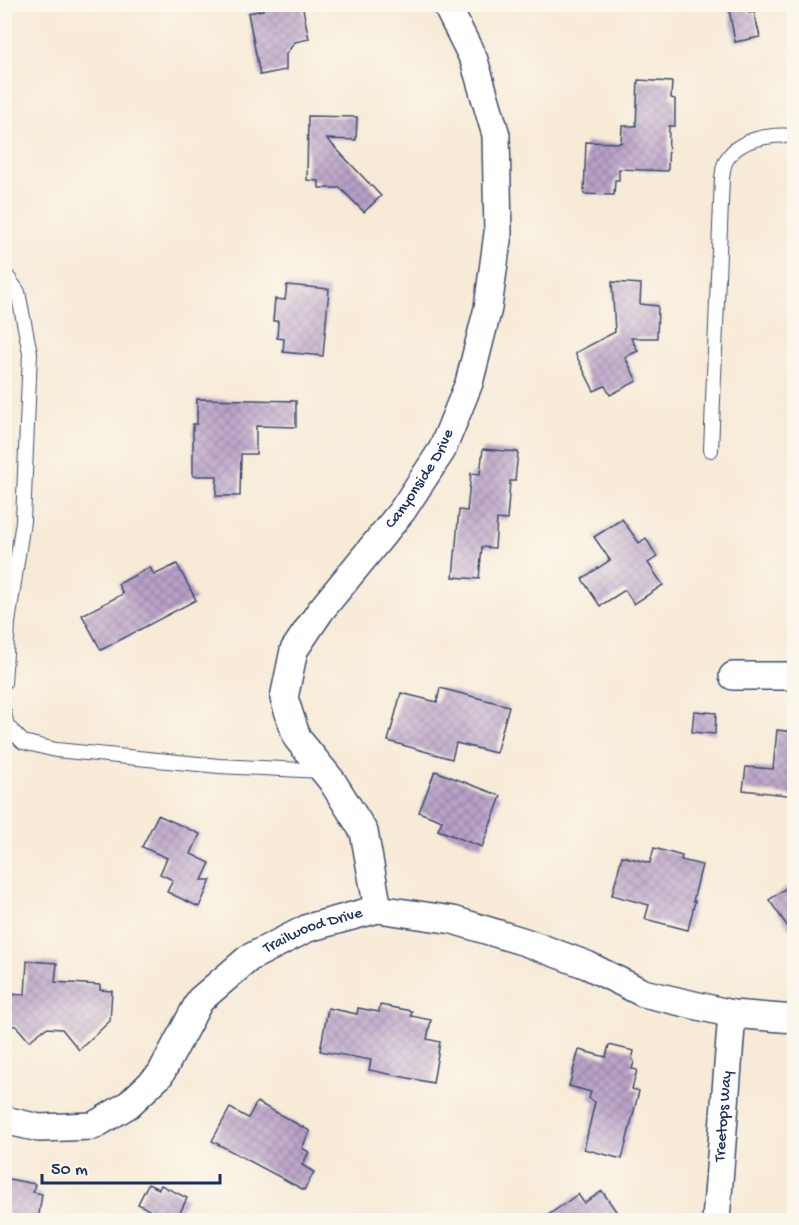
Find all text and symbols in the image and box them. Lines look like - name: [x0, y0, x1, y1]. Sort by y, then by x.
- street label: Canyonside Drive: [382, 426, 459, 533]
- street label: Trailwood Drive: [259, 904, 365, 959]
- street label: Treetops Way: [711, 1070, 737, 1163]
- scale bar: [42, 1147, 220, 1185]
- text: 50 m: [51, 1160, 88, 1181]

